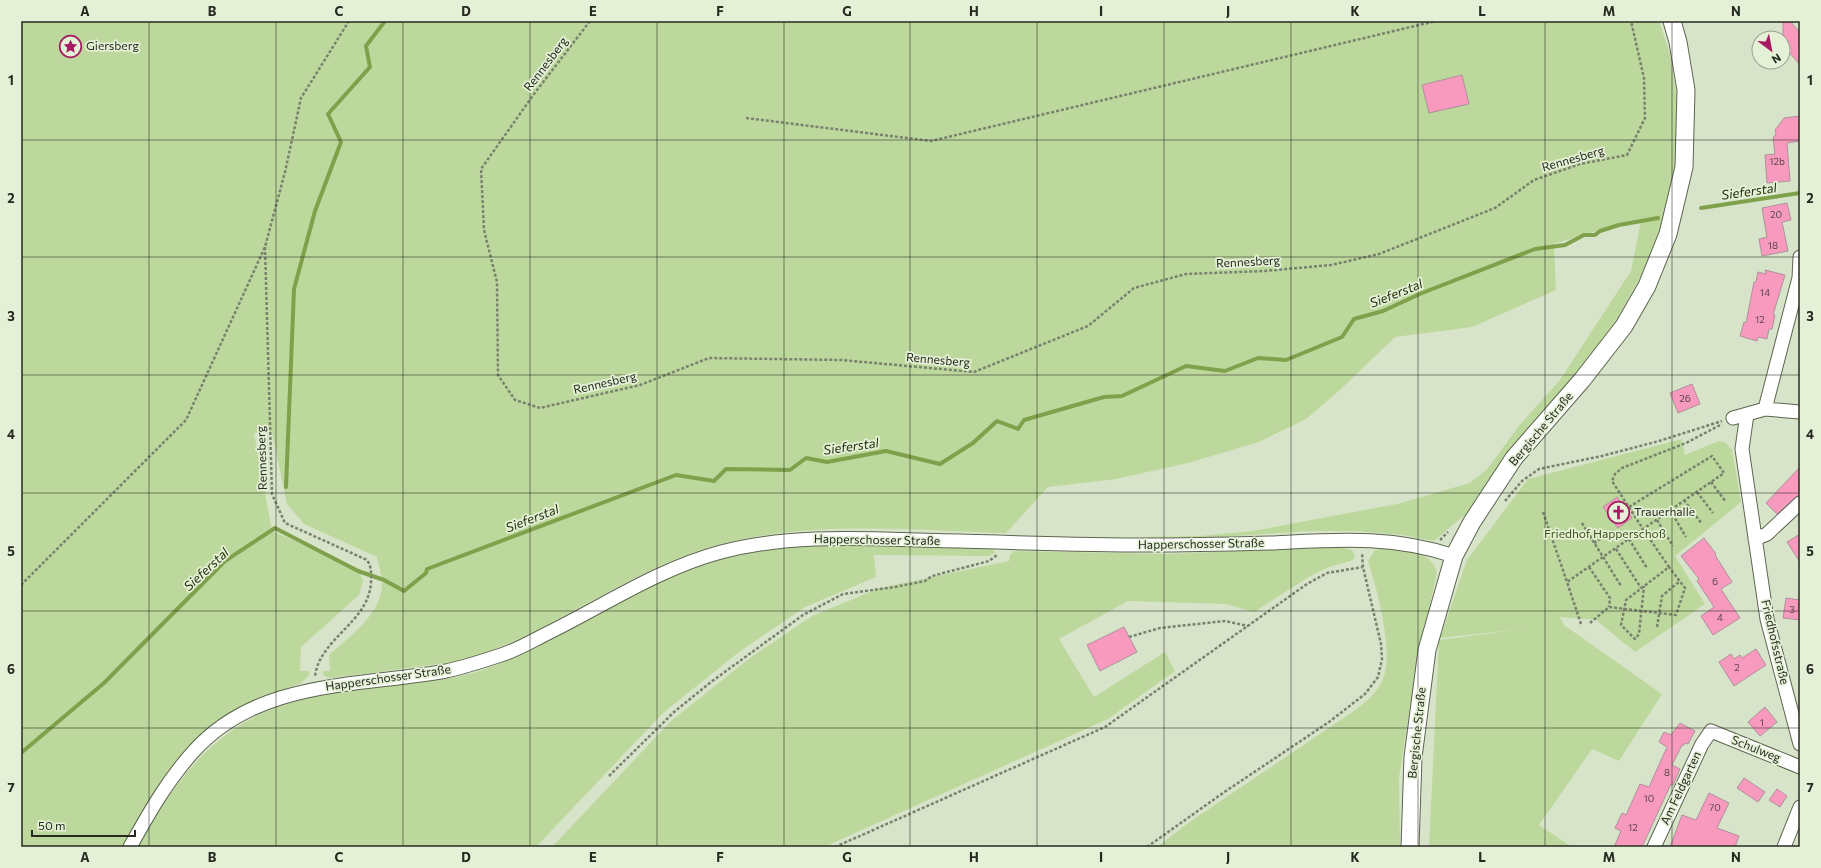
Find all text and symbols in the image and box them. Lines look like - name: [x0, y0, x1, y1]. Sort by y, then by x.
- text: A: [80, 3, 90, 19]
- text: B: [208, 3, 217, 19]
- text: C: [335, 3, 344, 19]
- text: D: [461, 3, 471, 19]
- text: E: [589, 3, 597, 19]
- text: F: [716, 3, 724, 19]
- text: G: [842, 3, 852, 19]
- text: H: [969, 3, 979, 19]
- text: I: [1099, 3, 1103, 19]
- text: J: [1226, 3, 1230, 19]
- text: K: [1350, 3, 1360, 19]
- text: L: [1478, 3, 1486, 19]
- text: M: [1603, 3, 1615, 19]
- text: N: [1731, 3, 1741, 19]
- north arrow: [1751, 30, 1791, 70]
- place icon: Giersberg: [57, 33, 83, 59]
- street label: Rennesberg: [520, 33, 570, 93]
- place label: Giersberg: [86, 38, 139, 52]
- text: N: [1770, 51, 1784, 67]
- text: 1: [8, 72, 14, 88]
- text: 1: [1807, 72, 1813, 88]
- street label: Rennesberg: [1540, 142, 1606, 174]
- house number: 12b: [1769, 155, 1785, 167]
- water label: Sieferstal: [1720, 179, 1778, 203]
- text: 2: [7, 190, 15, 206]
- text: 2: [1806, 190, 1814, 206]
- house number: 20: [1770, 208, 1782, 220]
- house number: 18: [1768, 239, 1778, 251]
- street label: Rennesberg: [1216, 252, 1281, 270]
- water label: Sieferstal: [1367, 275, 1425, 311]
- house number: 14: [1760, 286, 1770, 298]
- text: 3: [7, 308, 15, 324]
- text: 3: [1806, 308, 1814, 324]
- house number: 12: [1755, 313, 1765, 325]
- street label: Rennesberg: [905, 349, 971, 369]
- street label: Rennesberg: [572, 368, 638, 396]
- street label: Bergische Straße: [1505, 389, 1575, 468]
- house number: 26: [1679, 392, 1691, 404]
- street label: Rennesberg: [253, 425, 269, 490]
- text: 4: [7, 426, 15, 442]
- text: 4: [1806, 426, 1814, 442]
- water label: Sieferstal: [822, 434, 880, 458]
- church icon: Trauerhalle: [1605, 499, 1631, 525]
- water label: Sieferstal: [503, 500, 562, 535]
- place label: Trauerhalle: [1634, 504, 1695, 518]
- park label: Friedhof Happerschoß: [1544, 526, 1666, 540]
- street label: Happerschosser Straße: [814, 531, 940, 547]
- street label: Happerschosser Straße: [1138, 535, 1264, 551]
- text: 5: [7, 543, 15, 559]
- text: 5: [1806, 543, 1814, 559]
- water label: Sieferstal: [180, 544, 232, 594]
- house number: 6: [1712, 575, 1718, 587]
- street label: Friedhofsstraße: [1759, 598, 1793, 686]
- house number: 3: [1789, 603, 1795, 615]
- house number: 4: [1717, 611, 1723, 623]
- text: 6: [7, 661, 15, 677]
- street label: Happerschosser Straße: [324, 661, 451, 693]
- house number: 2: [1734, 661, 1740, 673]
- text: 6: [1806, 661, 1814, 677]
- street label: Bergische Straße: [1404, 687, 1428, 779]
- house number: 1: [1760, 716, 1764, 728]
- street label: Schulweg: [1730, 732, 1783, 764]
- street label: Am Feldgarten: [1657, 749, 1703, 827]
- house number: 8: [1664, 766, 1670, 778]
- text: 7: [7, 779, 15, 795]
- text: 7: [1806, 779, 1814, 795]
- house number: 10: [1644, 792, 1654, 804]
- house number: 70: [1709, 801, 1721, 813]
- scale bar: [32, 812, 135, 838]
- text: 50 m: [38, 818, 66, 832]
- house number: 12: [1628, 821, 1638, 833]
- text: A: [80, 849, 90, 865]
- text: B: [208, 849, 217, 865]
- text: C: [335, 849, 344, 865]
- text: D: [461, 849, 471, 865]
- text: E: [589, 849, 597, 865]
- text: F: [716, 849, 724, 865]
- text: G: [842, 849, 852, 865]
- text: H: [969, 849, 979, 865]
- text: I: [1099, 849, 1103, 865]
- text: J: [1226, 849, 1230, 865]
- text: K: [1350, 849, 1360, 865]
- text: L: [1478, 849, 1486, 865]
- text: M: [1603, 849, 1615, 865]
- text: N: [1731, 849, 1741, 865]

